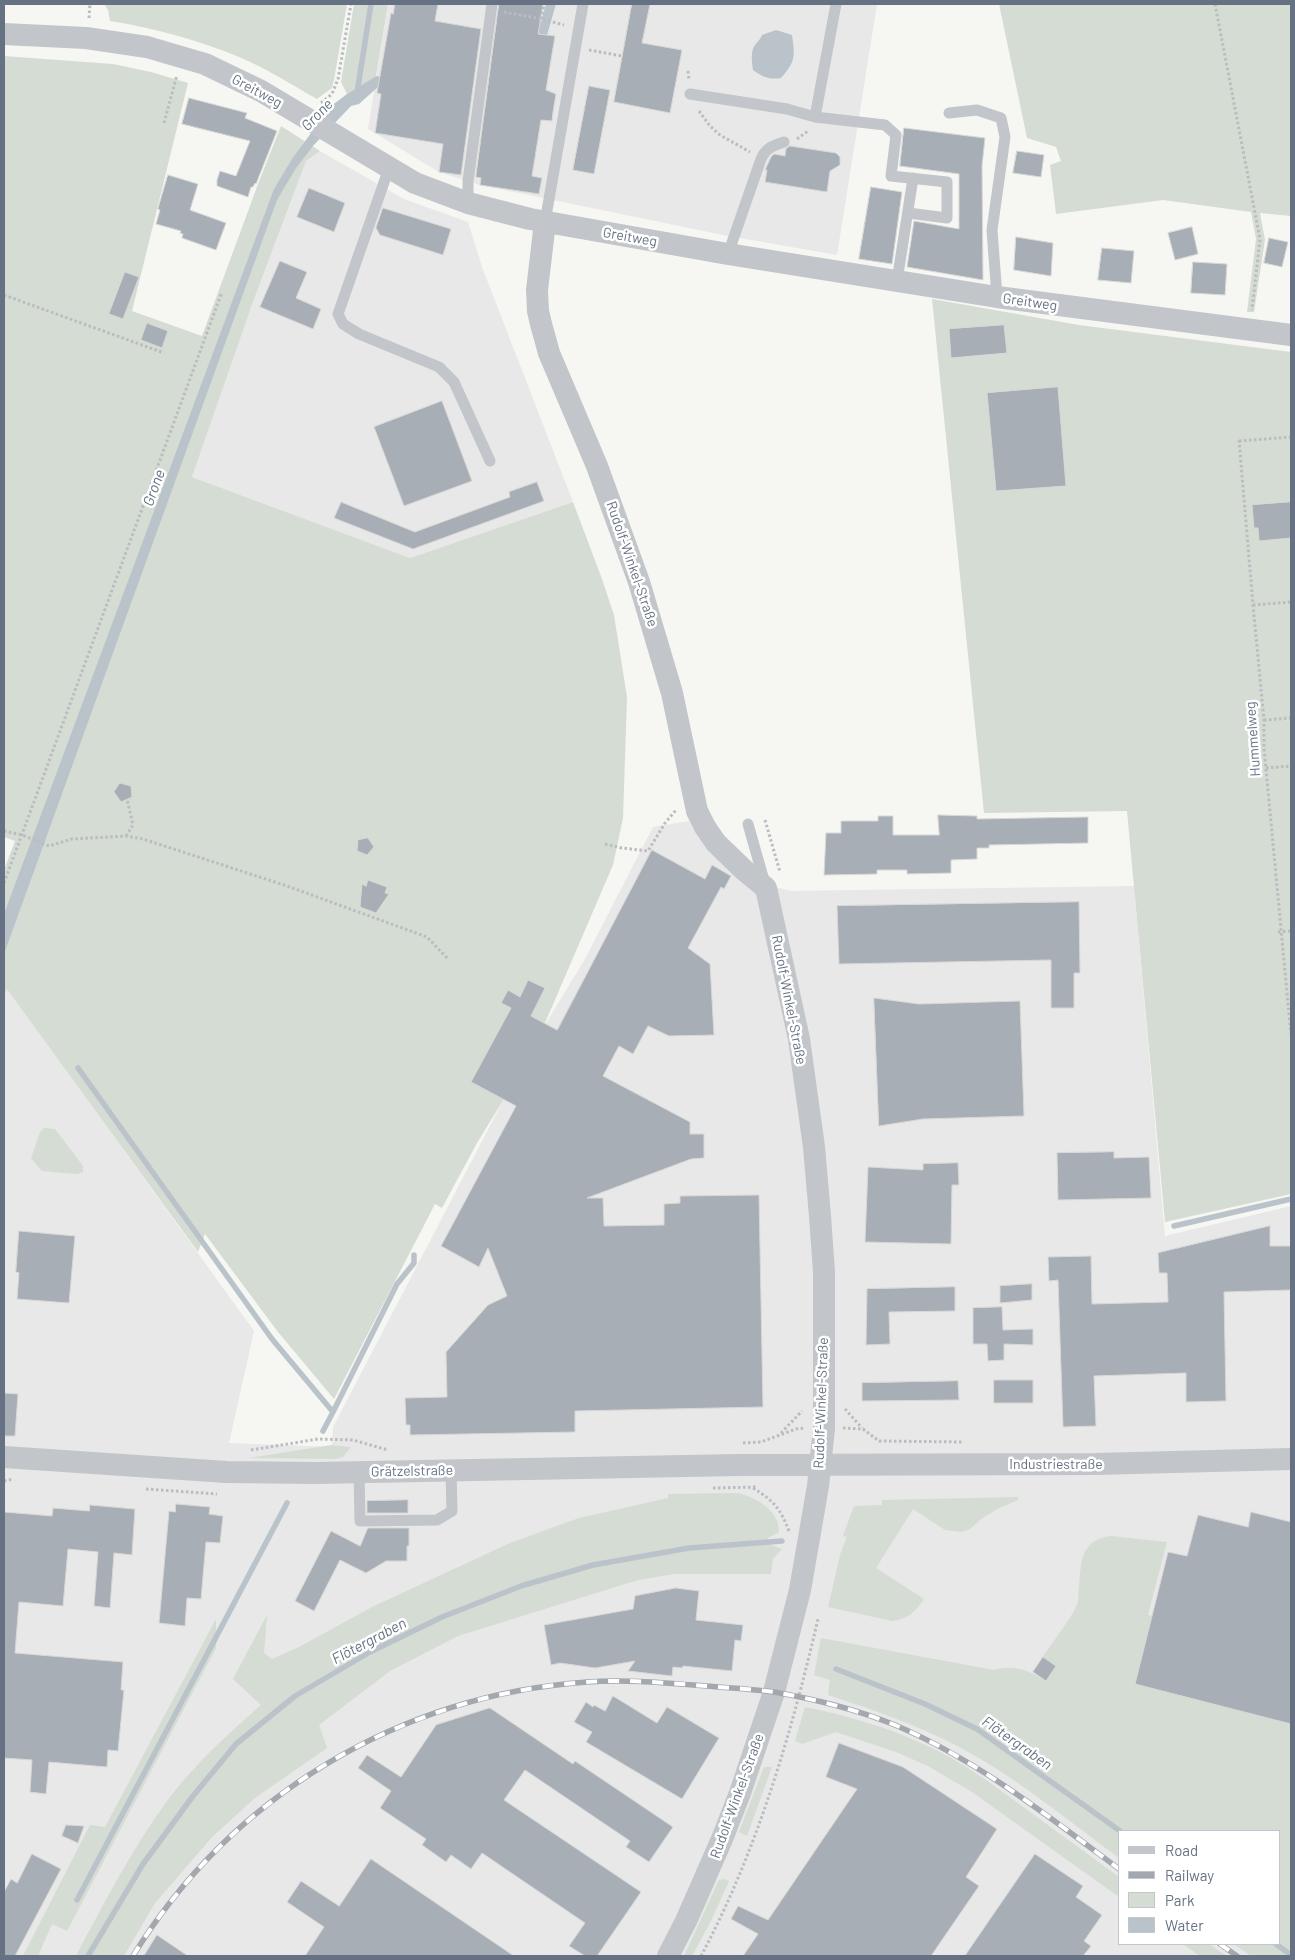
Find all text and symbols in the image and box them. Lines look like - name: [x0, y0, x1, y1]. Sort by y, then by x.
- street label: Greitweg: [229, 71, 285, 111]
- water label: Grone: [297, 95, 337, 135]
- street label: Greitweg: [602, 224, 658, 250]
- street label: Greitweg: [1002, 290, 1058, 314]
- water label: Grone: [139, 467, 169, 509]
- street label: Rudolf-Winkel-Straße: [603, 499, 661, 629]
- street label: Hummelweg: [1242, 701, 1264, 777]
- street label: Rudolf-Winkel-Straße: [768, 934, 810, 1066]
- street label: Rudolf-Winkel-Straße: [810, 1337, 832, 1469]
- street label: Industriestraße: [1009, 1456, 1103, 1472]
- street label: Grätzelstraße: [371, 1462, 453, 1480]
- water label: Flötergraben: [329, 1614, 409, 1668]
- water label: Flötergraben: [978, 1712, 1056, 1774]
- street label: Rudolf-Winkel-Straße: [707, 1731, 767, 1861]
- legend: [1118, 1830, 1280, 1945]
- text: Road: [1165, 1841, 1198, 1859]
- text: Railway: [1165, 1866, 1214, 1884]
- text: Park: [1165, 1891, 1194, 1909]
- text: Water: [1165, 1916, 1204, 1934]

